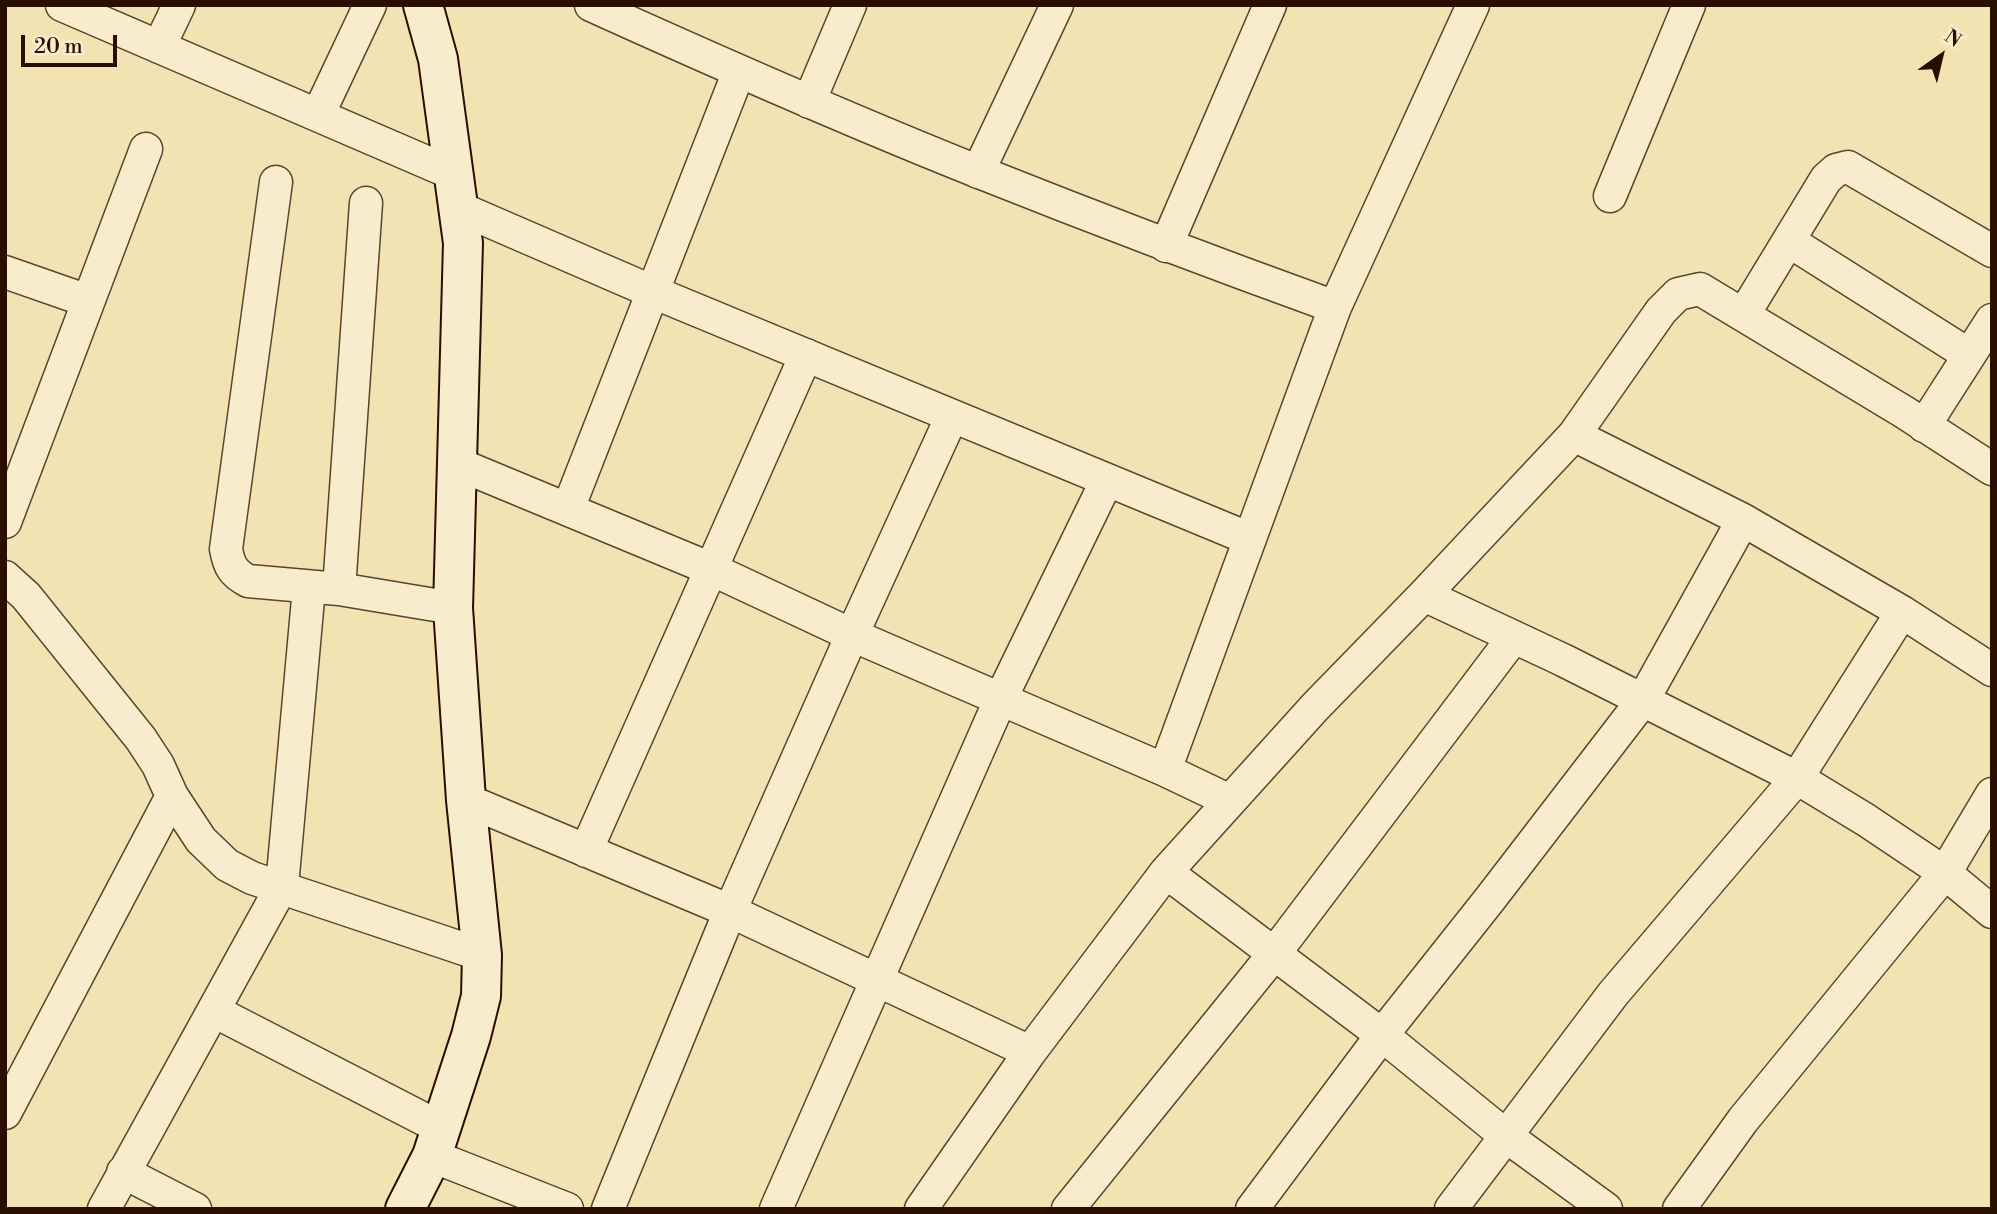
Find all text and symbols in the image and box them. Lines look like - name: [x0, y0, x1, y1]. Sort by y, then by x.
- scale bar: [24, 21, 121, 65]
- north arrow: [1906, 21, 1976, 91]
- text: N: [1940, 24, 1966, 53]
- text: 20 m: [34, 34, 83, 60]

